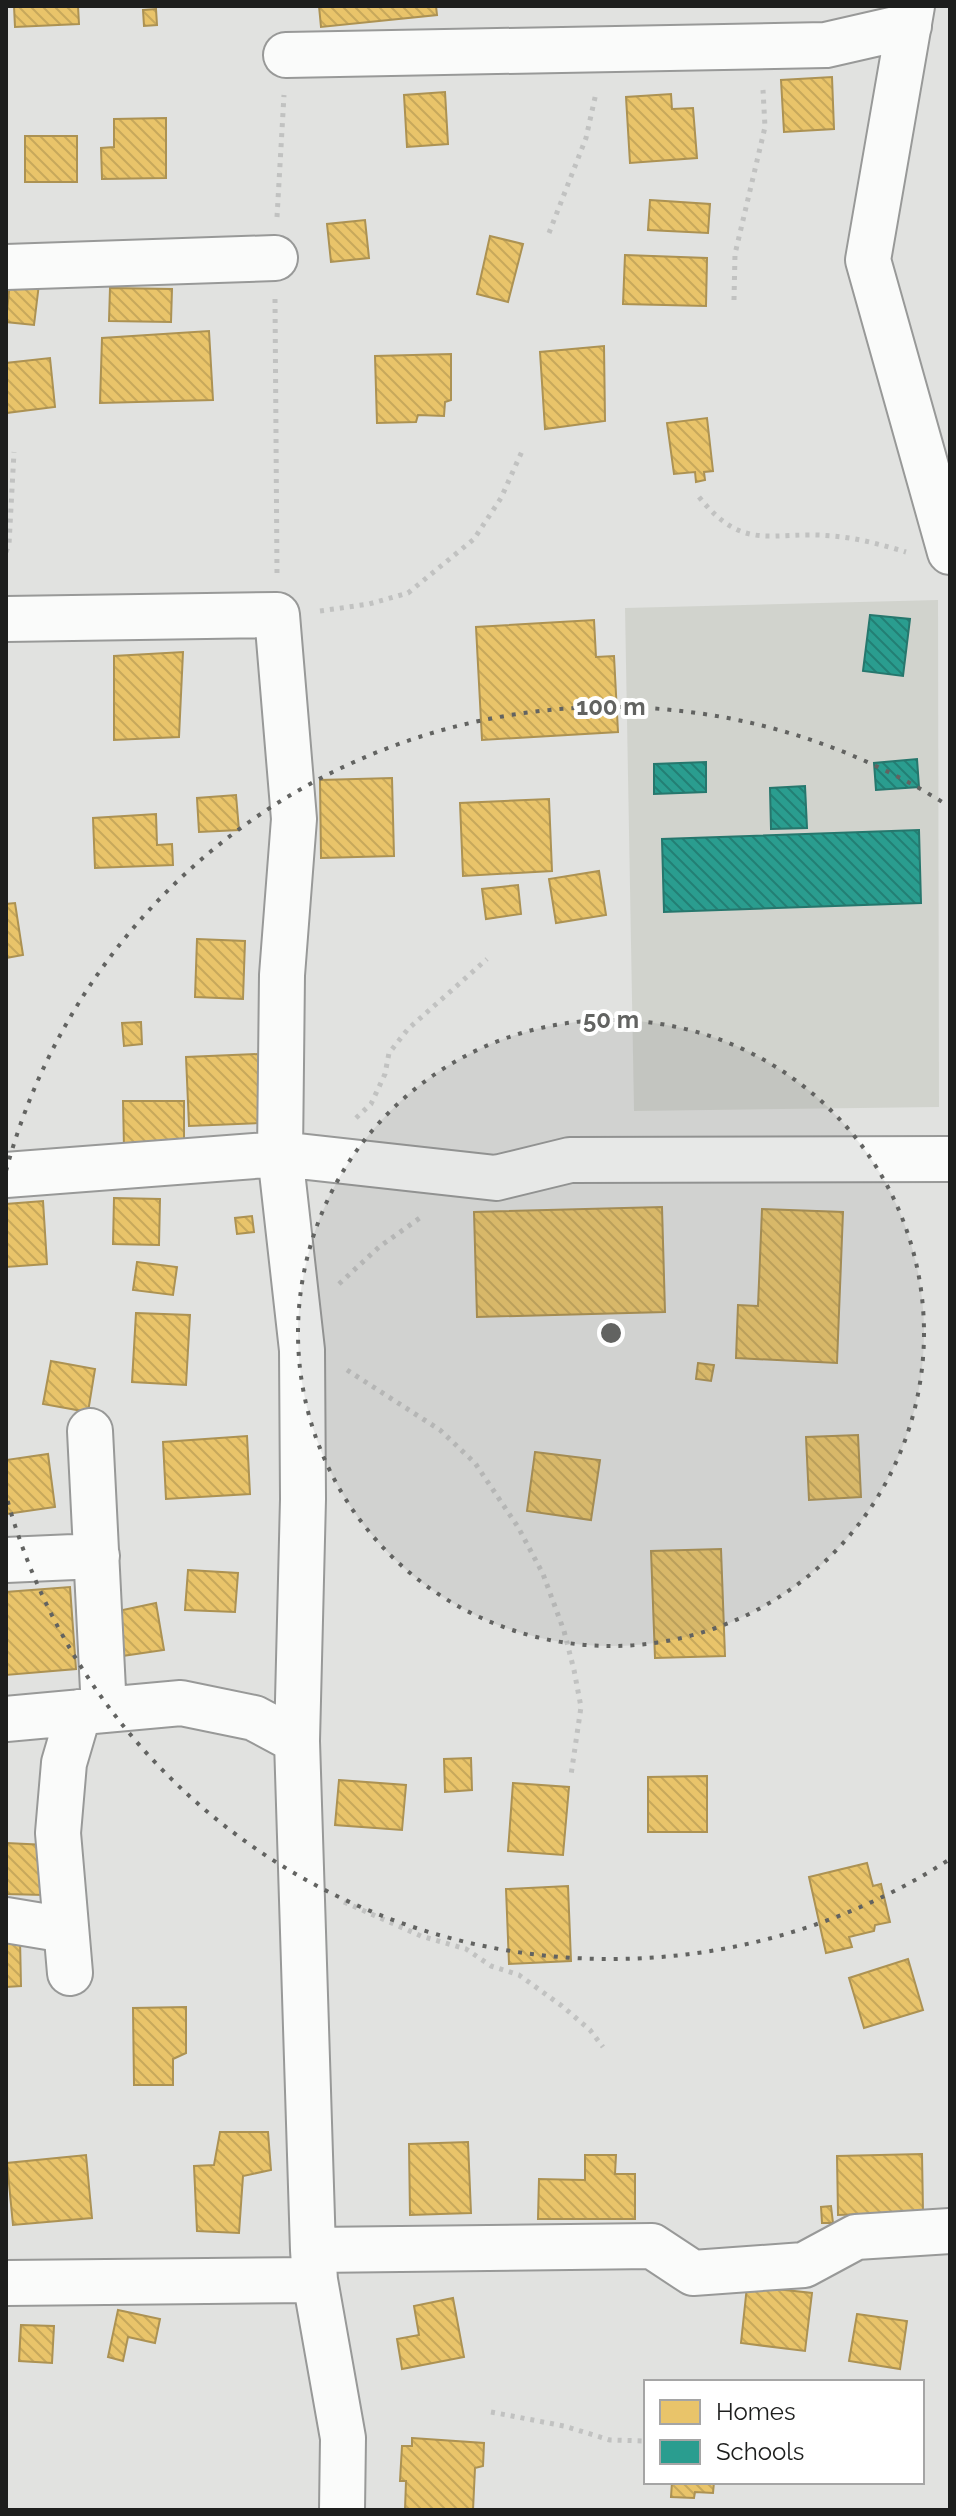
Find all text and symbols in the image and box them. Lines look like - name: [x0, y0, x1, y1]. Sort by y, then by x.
- text: 100 m: [576, 692, 646, 721]
- text: 50 m: [583, 1005, 639, 1034]
- centre of rings: [597, 1319, 625, 1347]
- legend: [644, 2380, 924, 2484]
- text: Homes: [716, 2397, 796, 2426]
- text: Schools: [716, 2437, 804, 2466]

